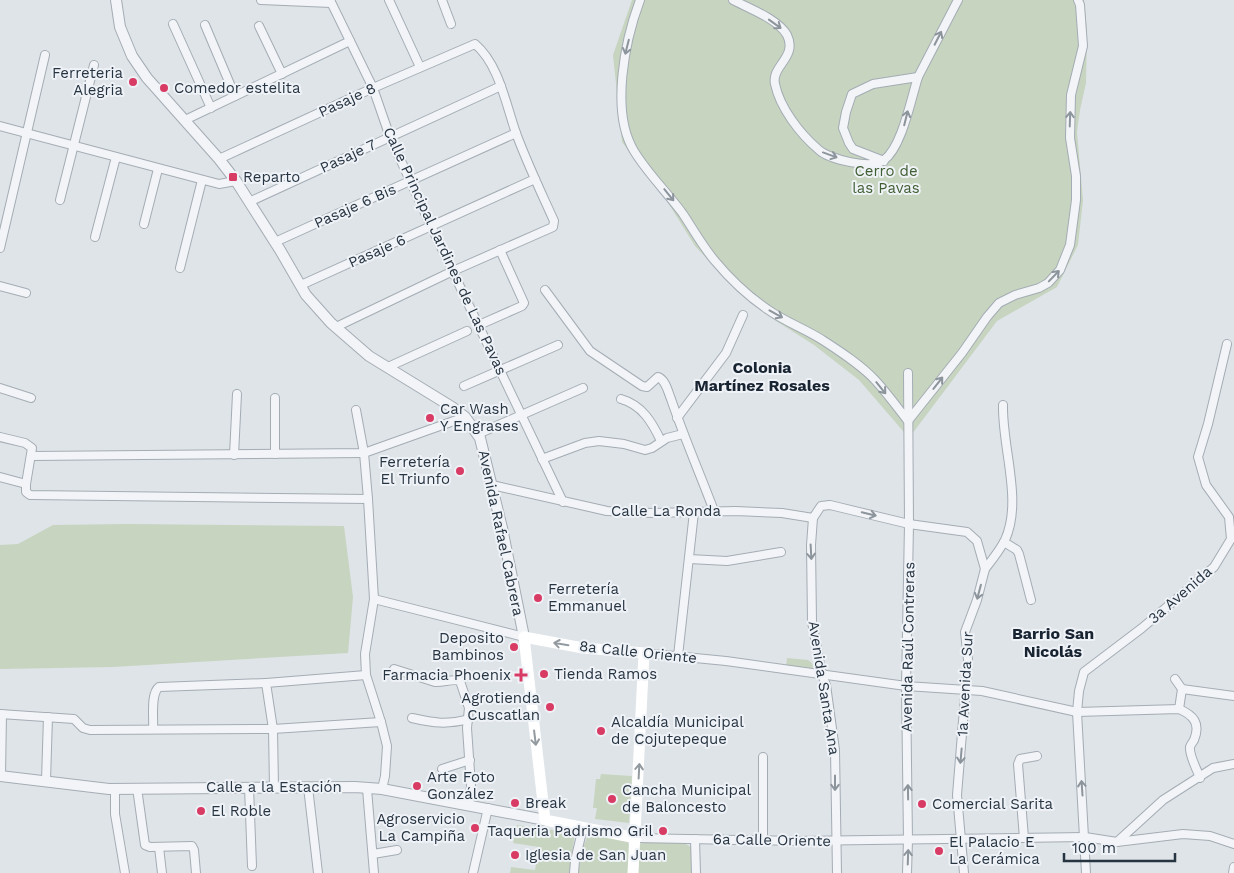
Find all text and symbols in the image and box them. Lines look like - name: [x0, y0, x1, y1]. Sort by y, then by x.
- one-way arrow: [768, 18, 781, 29]
- one-way arrow: [933, 31, 943, 46]
- one-way arrow: [622, 38, 631, 54]
- place label: Ferreteria Alegria: [52, 64, 124, 99]
- marker: Ferreteria Alegria: [127, 76, 139, 88]
- place label: Comedor estelita: [174, 79, 301, 97]
- street label: Pasaje 8: [316, 79, 378, 121]
- marker: Comedor estelita: [158, 82, 170, 94]
- one-way arrow: [902, 111, 911, 127]
- one-way arrow: [1066, 111, 1075, 127]
- street label: Calle Principal Jardines de Las Pavas: [379, 124, 511, 378]
- street label: Pasaje 7: [317, 135, 379, 177]
- one-way arrow: [822, 150, 838, 160]
- park label: Cerro de las Pavas: [852, 162, 920, 197]
- place label: Reparto: [243, 168, 300, 186]
- marker: Reparto: [227, 171, 239, 183]
- street label: Pasaje 6 Bis: [311, 180, 399, 232]
- one-way arrow: [663, 188, 674, 201]
- street label: Pasaje 6: [346, 230, 408, 272]
- one-way arrow: [1048, 270, 1060, 282]
- one-way arrow: [768, 310, 783, 320]
- district label: Colonia Martínez Rosales: [694, 358, 830, 395]
- one-way arrow: [933, 377, 944, 390]
- one-way arrow: [876, 381, 887, 394]
- place label: Car Wash Y Engrases: [440, 400, 519, 435]
- marker: Car Wash Y Engrases: [424, 412, 436, 424]
- street label: Avenida Rafael Cabrera: [475, 448, 527, 618]
- place label: Ferretería El Triunfo: [379, 453, 451, 488]
- marker: Ferretería El Triunfo: [454, 465, 466, 477]
- street label: Calle La Ronda: [611, 502, 721, 520]
- one-way arrow: [860, 510, 876, 519]
- one-way arrow: [807, 544, 816, 560]
- street label: Avenida Raúl Contreras: [898, 562, 918, 732]
- street label: 3a Avenida: [1144, 562, 1216, 628]
- place label: Ferretería Emmanuel: [548, 580, 627, 615]
- one-way arrow: [974, 584, 984, 600]
- marker: Ferretería Emmanuel: [532, 592, 544, 604]
- street label: Avenida Santa Ana: [805, 620, 844, 757]
- district label: Barrio San Nicolás: [1012, 624, 1094, 661]
- place label: Deposito Bambinos: [432, 629, 504, 664]
- street label: 1a Avenida Sur: [953, 631, 977, 737]
- street label: 8a Calle Oriente: [578, 637, 698, 667]
- one-way arrow: [553, 639, 569, 649]
- marker: Deposito Bambinos: [508, 641, 520, 653]
- place label: Tienda Ramos: [554, 665, 657, 683]
- place label: Farmacia Phoenix: [382, 666, 511, 684]
- marker: Tienda Ramos: [538, 668, 550, 680]
- marker: Farmacia Phoenix: [515, 669, 527, 681]
- place label: Agrotienda Cuscatlan: [461, 689, 540, 724]
- marker: Agrotienda Cuscatlan: [544, 701, 556, 713]
- place label: Alcaldía Municipal de Cojutepeque: [611, 713, 744, 748]
- marker: Alcaldía Municipal de Cojutepeque: [595, 725, 607, 737]
- one-way arrow: [530, 729, 540, 745]
- one-way arrow: [956, 748, 966, 764]
- one-way arrow: [634, 764, 643, 780]
- place label: Arte Foto González: [427, 768, 495, 803]
- one-way arrow: [830, 774, 840, 790]
- street label: Calle a la Estación: [206, 778, 342, 796]
- marker: Arte Foto González: [411, 780, 423, 792]
- place label: Cancha Municipal de Baloncesto: [622, 781, 752, 816]
- one-way arrow: [1077, 781, 1086, 797]
- one-way arrow: [903, 784, 912, 800]
- marker: Cancha Municipal de Baloncesto: [606, 793, 618, 805]
- place label: Break: [525, 794, 567, 812]
- place label: Comercial Sarita: [932, 795, 1054, 813]
- marker: Break: [509, 797, 521, 809]
- marker: Comercial Sarita: [916, 798, 928, 810]
- place label: El Roble: [211, 802, 271, 820]
- marker: El Roble: [195, 805, 207, 817]
- place label: Agroservicio La Campiña: [376, 810, 466, 845]
- marker: Agroservicio La Campiña: [469, 822, 481, 834]
- place label: Taqueria Padrismo Gril: [487, 822, 653, 840]
- marker: Taqueria Padrismo Gril: [657, 825, 669, 837]
- street label: 6a Calle Oriente: [713, 830, 831, 850]
- scale bar: [1064, 830, 1175, 862]
- place label: El Palacio E La Cerámica: [949, 833, 1040, 868]
- text: 100 m: [1072, 839, 1116, 857]
- marker: El Palacio E La Cerámica: [933, 845, 945, 857]
- place label: Iglesia de San Juan: [525, 846, 666, 864]
- marker: Iglesia de San Juan: [509, 849, 521, 861]
- one-way arrow: [903, 849, 912, 865]

